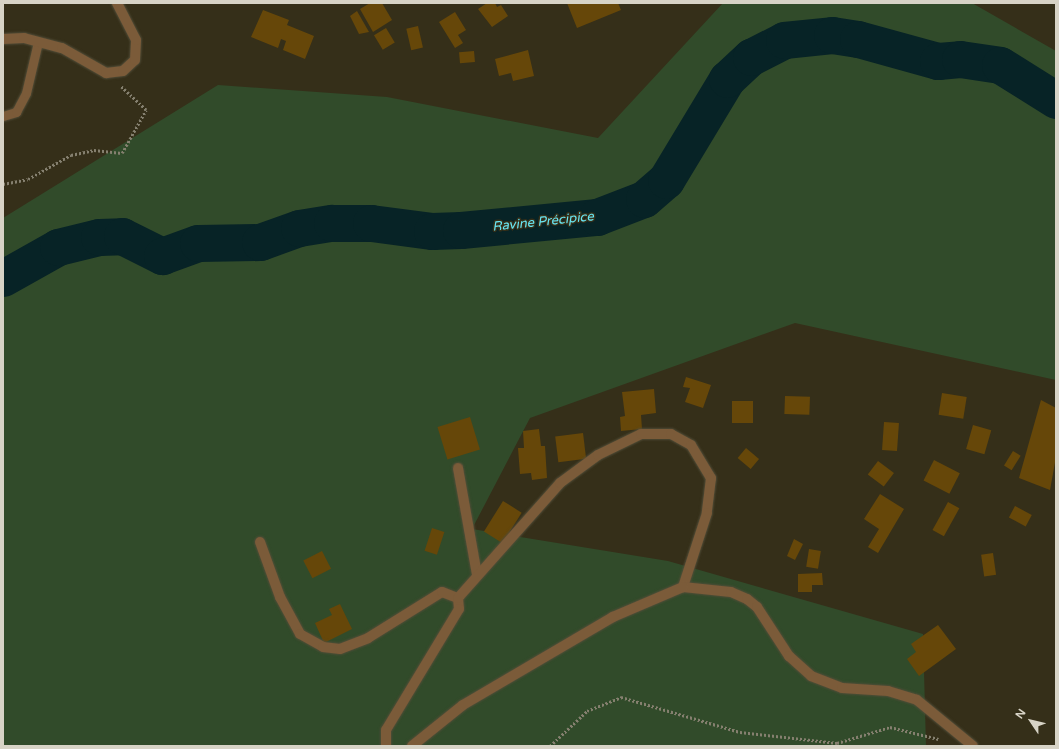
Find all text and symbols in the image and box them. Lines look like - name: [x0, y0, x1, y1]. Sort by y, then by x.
- water label: Ravine Précipice: [492, 209, 594, 235]
- north arrow: [1011, 701, 1051, 741]
- text: N: [1013, 706, 1029, 721]

